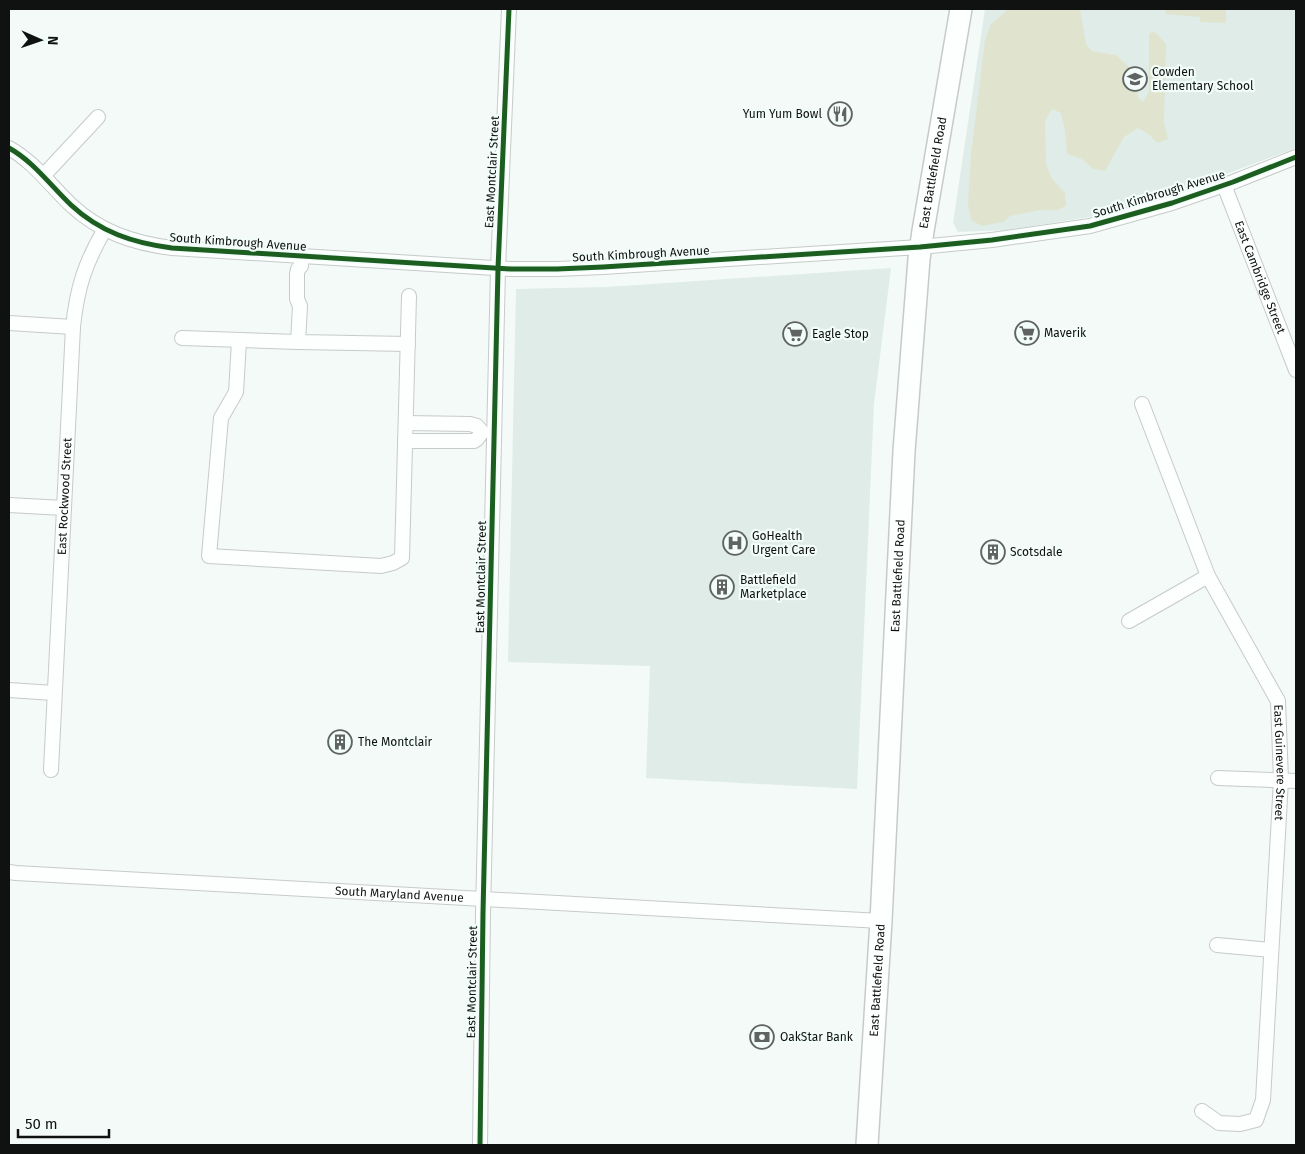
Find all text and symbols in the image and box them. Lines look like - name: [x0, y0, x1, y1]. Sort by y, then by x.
- north arrow: [15, 15, 65, 65]
- text: N: [44, 35, 61, 45]
- place label: Cowden Elementary School: [1152, 65, 1254, 93]
- school or university icon: Cowden Elementary School: [1122, 66, 1148, 92]
- restaurant icon: Yum Yum Bowl: [827, 101, 853, 127]
- place label: Yum Yum Bowl: [743, 107, 822, 121]
- street label: East Montclair Street: [482, 115, 502, 229]
- street label: East Battlefield Road: [917, 116, 949, 230]
- street label: South Kimbrough Avenue: [1091, 167, 1227, 221]
- street label: East Cambridge Street: [1232, 219, 1288, 336]
- street label: South Kimbrough Avenue: [169, 230, 307, 254]
- street label: South Kimbrough Avenue: [572, 243, 710, 265]
- supermarket icon: Maverik: [1014, 320, 1040, 346]
- supermarket icon: Eagle Stop: [782, 321, 808, 347]
- place label: Maverik: [1044, 326, 1087, 340]
- place label: Eagle Stop: [812, 327, 869, 341]
- street label: East Rockwood Street: [55, 437, 75, 555]
- street label: East Battlefield Road: [888, 519, 908, 633]
- street label: East Montclair Street: [473, 520, 489, 634]
- place label: GoHealth Urgent Care: [752, 529, 815, 557]
- hospital icon: GoHealth Urgent Care: [722, 530, 748, 556]
- building icon: Scotsdale: [980, 539, 1006, 565]
- place label: Scotsdale: [1010, 545, 1063, 559]
- place label: Battlefield Marketplace: [740, 573, 807, 601]
- building icon: Battlefield Marketplace: [709, 574, 735, 600]
- street label: East Guinevere Street: [1271, 704, 1288, 822]
- building icon: The Montclair: [327, 729, 353, 755]
- place label: The Montclair: [358, 735, 433, 749]
- street label: South Maryland Avenue: [335, 884, 464, 905]
- street label: East Battlefield Road: [867, 923, 888, 1037]
- street label: East Montclair Street: [464, 925, 480, 1039]
- bank icon: OakStar Bank: [749, 1024, 775, 1050]
- place label: OakStar Bank: [780, 1030, 854, 1044]
- scale bar: [18, 1106, 109, 1138]
- text: 50 m: [25, 1115, 58, 1133]

